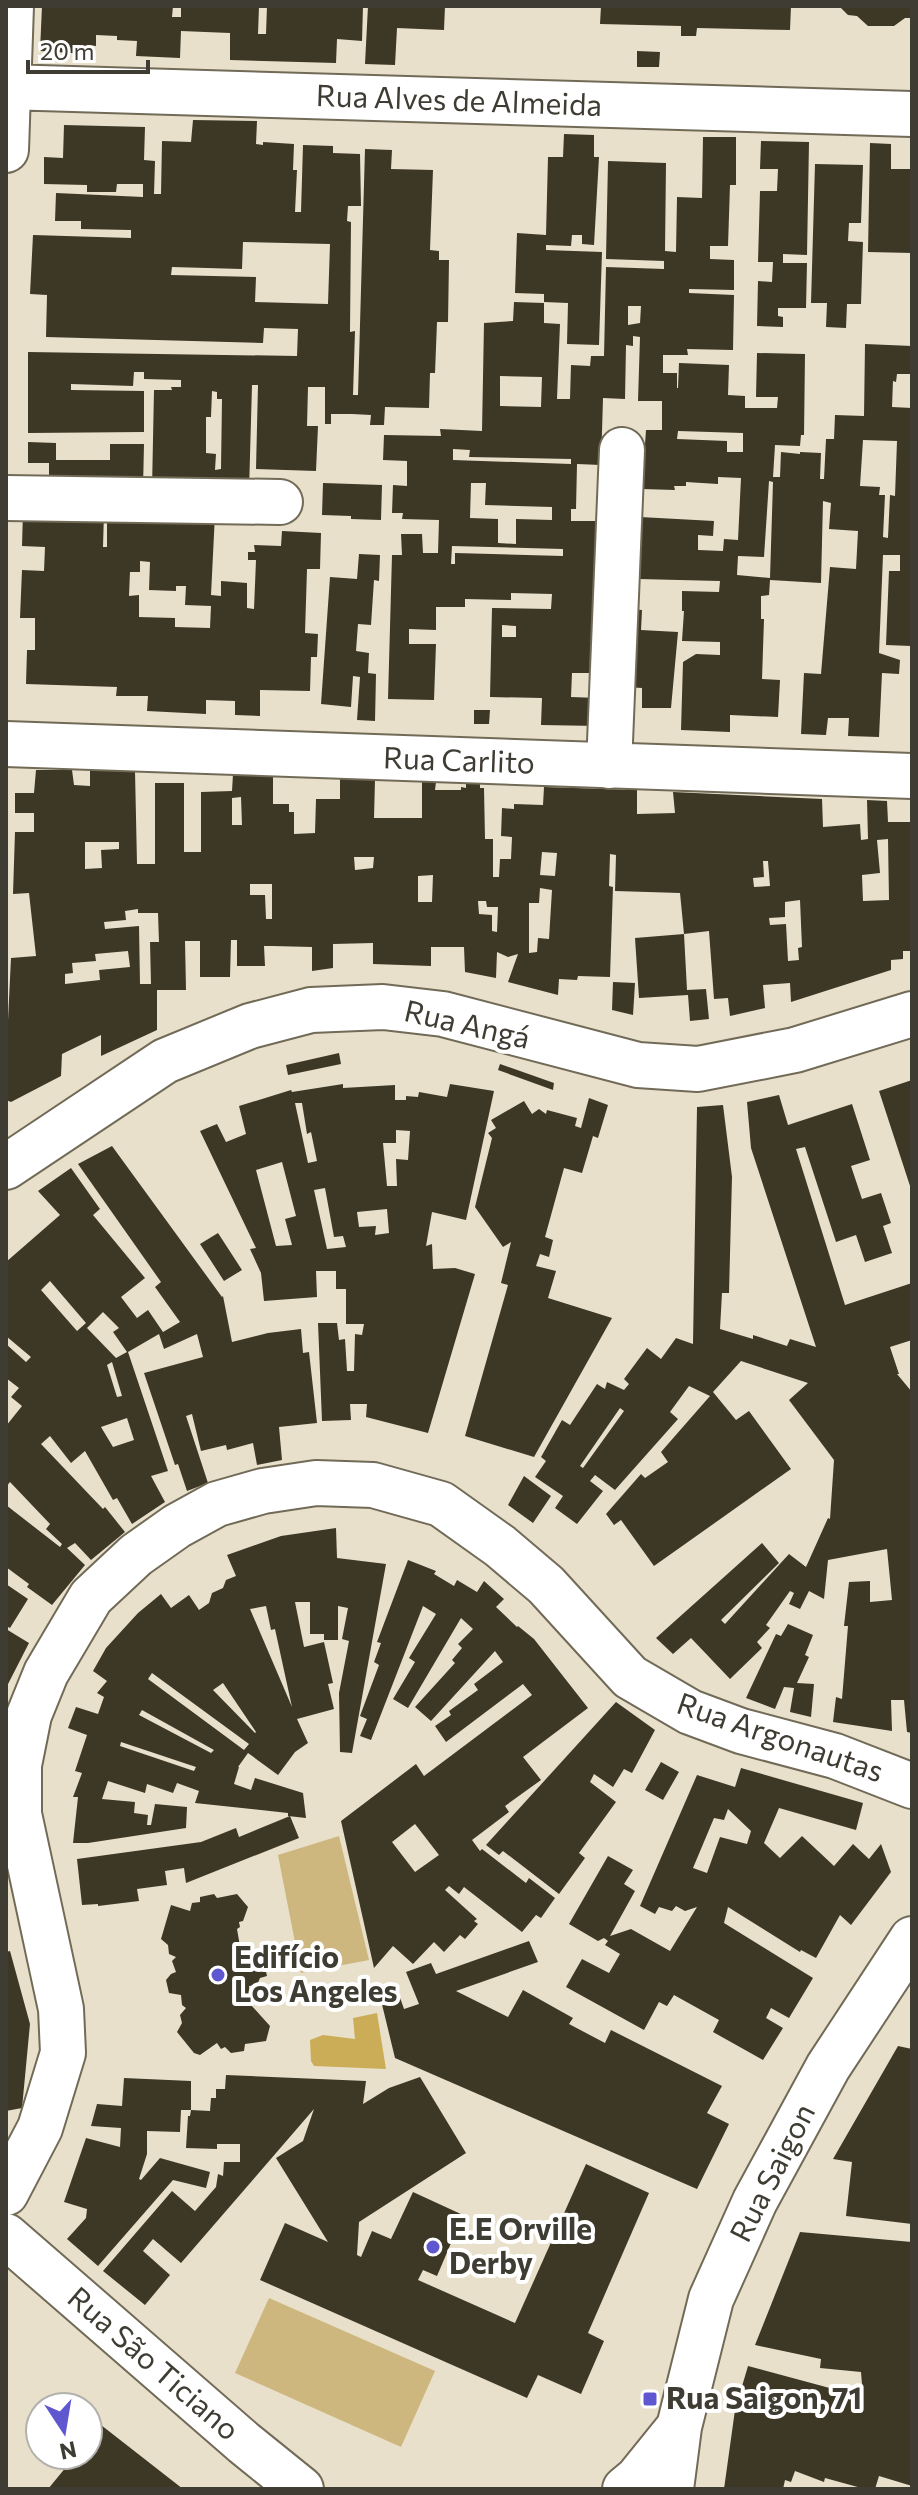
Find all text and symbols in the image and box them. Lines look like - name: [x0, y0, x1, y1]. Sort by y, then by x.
- scale bar: [28, 24, 148, 74]
- text: 20 m: [40, 36, 94, 65]
- street label: Rua Alves de Almeida: [315, 75, 603, 122]
- street label: Rua Carlito: [383, 737, 536, 780]
- street label: Rua Angá: [401, 990, 534, 1055]
- street label: Rua Argonautas: [673, 1683, 889, 1788]
- place label: Edifício Los Angeles: [234, 1937, 398, 2008]
- marker: Edifício Los Angeles: [209, 1966, 227, 1984]
- street label: Rua Saigon: [720, 2097, 821, 2247]
- place label: E.E Orville Derby: [449, 2209, 592, 2280]
- marker: E.E Orville Derby: [424, 2238, 442, 2256]
- street label: Rua São Ticiano: [61, 2278, 248, 2447]
- place label: Rua Saigon, 71: [666, 2378, 862, 2415]
- marker: Rua Saigon, 71: [641, 2390, 659, 2408]
- north arrow: [24, 2391, 104, 2471]
- text: N: [57, 2436, 79, 2466]

